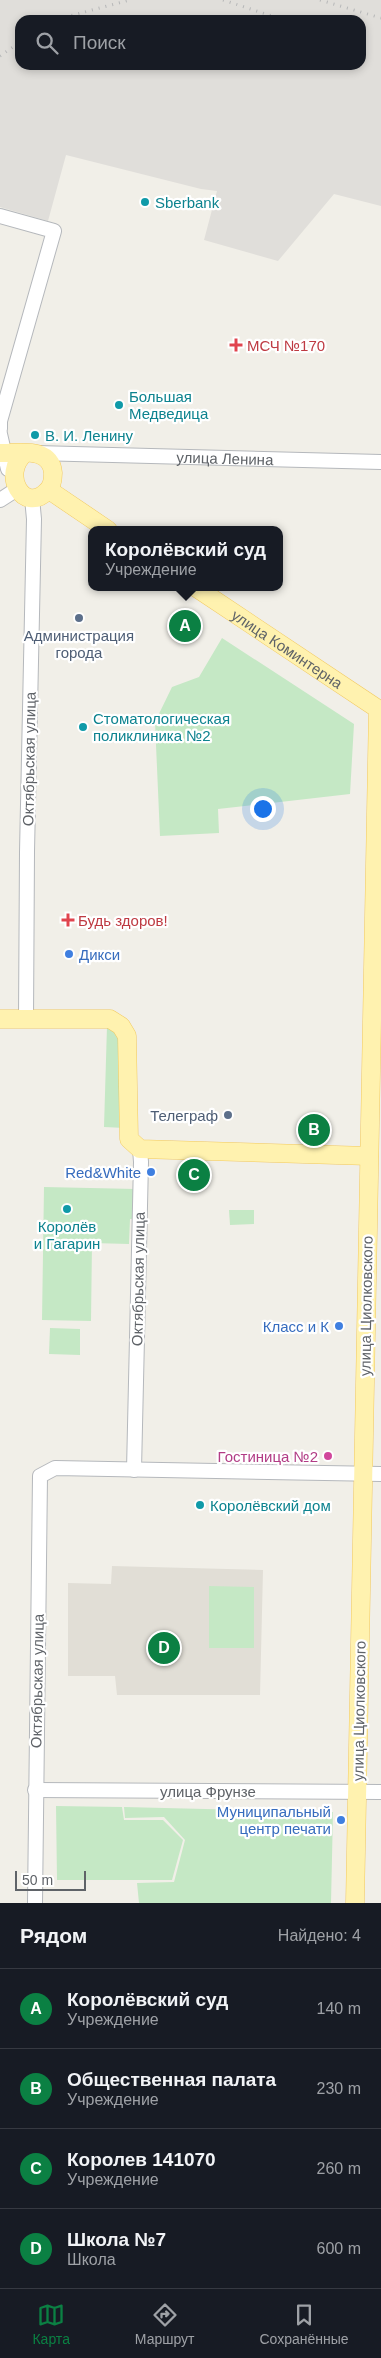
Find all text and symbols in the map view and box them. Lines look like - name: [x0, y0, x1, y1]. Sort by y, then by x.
- search box: [15, 15, 366, 70]
- icon: search: [33, 29, 61, 57]
- text: Поиск: [73, 32, 126, 53]
- place label: Sberbank: [155, 194, 220, 211]
- marker: Sberbank: [139, 196, 151, 208]
- place label: МСЧ №170: [247, 337, 325, 354]
- marker: МСЧ №170: [229, 338, 243, 352]
- place label: Большая Медведица: [129, 388, 209, 422]
- marker: Большая Медведица: [113, 399, 125, 411]
- place label: В. И. Ленину: [45, 427, 134, 444]
- marker: В. И. Ленину: [29, 429, 41, 441]
- street label: улица Ленина: [176, 448, 274, 468]
- popup: [88, 526, 283, 591]
- text: Королёвский суд: [105, 539, 266, 560]
- text: Учреждение: [105, 561, 197, 578]
- street label: улица Коминтерна: [229, 606, 347, 692]
- pin: A: [169, 607, 201, 645]
- marker: Администрация города: [73, 612, 85, 624]
- place label: Администрация города: [24, 627, 134, 661]
- street label: Октябрьская улица: [19, 691, 39, 826]
- place label: Стоматологическая поликлиника №2: [93, 710, 230, 744]
- marker: Стоматологическая поликлиника №2: [77, 721, 89, 733]
- your location: [250, 796, 276, 822]
- place label: Будь здоров!: [78, 912, 168, 929]
- marker: Будь здоров!: [62, 914, 74, 926]
- place label: Дикси: [79, 946, 120, 963]
- marker: Дикси: [63, 948, 75, 960]
- place label: Телеграф: [150, 1107, 218, 1124]
- marker: Телеграф: [222, 1109, 234, 1121]
- pin: B: [298, 1111, 330, 1149]
- pin: C: [178, 1156, 210, 1194]
- place label: Red&White: [65, 1164, 141, 1181]
- marker: Red&White: [145, 1166, 157, 1178]
- marker: Королёв и Гагарин: [61, 1203, 73, 1215]
- street label: Октябрьская улица: [128, 1211, 148, 1346]
- place label: Королёв и Гагарин: [34, 1218, 100, 1252]
- street label: улица Циолковского: [356, 1236, 376, 1376]
- place label: Класс и К: [263, 1318, 329, 1335]
- marker: Класс и К: [333, 1320, 345, 1332]
- place label: Гостиница №2: [218, 1448, 318, 1465]
- marker: Гостиница №2: [322, 1450, 334, 1462]
- place label: Королёвский дом: [210, 1497, 331, 1514]
- marker: Королёвский дом: [194, 1499, 206, 1511]
- street label: Октябрьская улица: [27, 1613, 47, 1748]
- pin: D: [148, 1629, 180, 1667]
- street label: улица Циолковского: [349, 1641, 369, 1781]
- street label: улица Фрунзе: [160, 1783, 256, 1800]
- place label: Муниципальный центр печати: [217, 1803, 331, 1837]
- marker: Муниципальный центр печати: [335, 1814, 347, 1826]
- scale bar: [15, 1868, 86, 1891]
- text: 50 m: [22, 1872, 53, 1888]
- text: Рядом: [20, 1924, 87, 1947]
- text: Найдено: 4: [278, 1927, 361, 1944]
- text: Королёвский суд: [67, 1989, 228, 2010]
- text: A: [30, 2000, 42, 2017]
- text: 140 m: [317, 2000, 361, 2017]
- text: Учреждение: [67, 2011, 159, 2028]
- text: Общественная палата: [67, 2069, 276, 2090]
- text: B: [30, 2080, 42, 2097]
- text: 230 m: [317, 2080, 361, 2097]
- text: Учреждение: [67, 2091, 159, 2108]
- text: Королев 141070: [67, 2149, 216, 2170]
- text: C: [30, 2160, 42, 2177]
- text: 260 m: [317, 2160, 361, 2177]
- text: Учреждение: [67, 2171, 159, 2188]
- text: Школа №7: [67, 2229, 166, 2250]
- text: D: [30, 2240, 42, 2257]
- text: 600 m: [317, 2240, 361, 2257]
- text: Школа: [67, 2251, 116, 2268]
- tab: Карта: [32, 2301, 70, 2347]
- tab: Маршрут: [135, 2301, 195, 2347]
- tab: Сохранённые: [259, 2301, 349, 2347]

